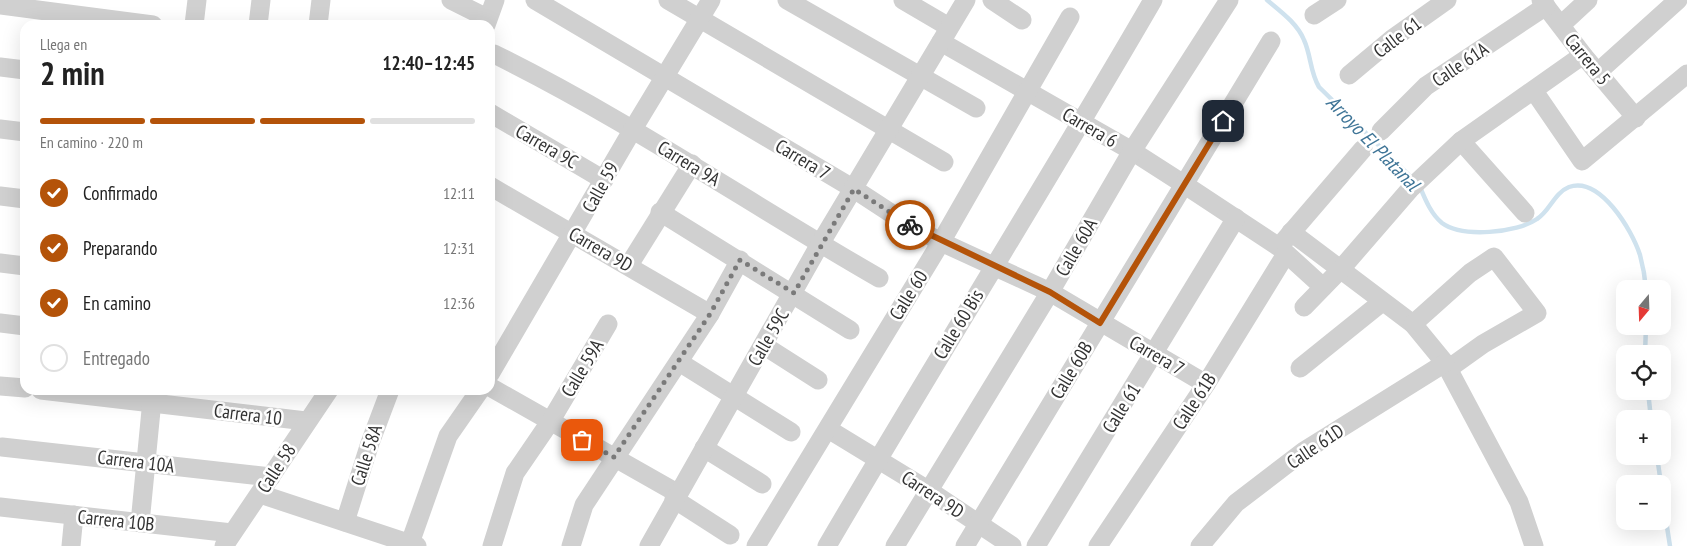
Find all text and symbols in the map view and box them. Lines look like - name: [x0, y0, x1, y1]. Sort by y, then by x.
- street label: Calle 61: [1368, 11, 1426, 63]
- street label: Carrera 5: [1560, 28, 1616, 90]
- text: Llega en: [40, 34, 87, 54]
- street label: Calle 61A: [1427, 36, 1493, 92]
- text: 12:40–12:45: [382, 51, 475, 75]
- text: 2 min: [40, 52, 105, 94]
- water label: Arroyo El Platanal: [1321, 90, 1427, 198]
- pin: [1202, 100, 1244, 142]
- street label: Carrera 6: [1058, 102, 1122, 152]
- icon: home: [1209, 107, 1237, 135]
- street label: Carrera 9C: [511, 119, 583, 174]
- text: En camino · 220 m: [40, 132, 143, 152]
- street label: Carrera 7: [771, 133, 835, 185]
- street label: Carrera 9A: [653, 135, 725, 191]
- street label: Calle 59: [576, 158, 624, 216]
- icon: check: [40, 179, 68, 207]
- text: Confirmado: [83, 181, 158, 205]
- text: 12:11: [443, 183, 475, 203]
- courier: [885, 200, 935, 250]
- icon: bike: [896, 211, 924, 239]
- street label: Calle 60A: [1050, 214, 1102, 280]
- street label: Carrera 9D: [565, 221, 637, 277]
- icon: check: [40, 234, 68, 262]
- text: Preparando: [83, 236, 158, 260]
- text: 12:31: [443, 238, 475, 258]
- street label: Calle 60: [884, 266, 932, 324]
- north arrow: [1616, 280, 1671, 335]
- map controls: [1616, 280, 1671, 530]
- street label: Calle 60 Bis: [928, 285, 988, 363]
- icon: check: [40, 289, 68, 317]
- text: En camino: [83, 291, 151, 315]
- text: 12:36: [443, 293, 475, 313]
- street label: Calle 59C: [742, 304, 794, 370]
- street label: Carrera 7: [1125, 330, 1189, 380]
- street label: Calle 59A: [556, 335, 608, 401]
- street label: Calle 60B: [1045, 337, 1097, 403]
- button: locate: [1616, 345, 1671, 400]
- text: Entregado: [83, 346, 150, 370]
- street label: Calle 61B: [1167, 368, 1221, 434]
- street label: Calle 61: [1097, 379, 1145, 437]
- street label: Carrera 10: [213, 398, 283, 430]
- button: +: [1616, 410, 1671, 465]
- street label: Calle 61D: [1282, 418, 1348, 474]
- pin: [561, 419, 603, 461]
- street label: Calle 58A: [345, 421, 387, 489]
- icon: bag: [568, 426, 596, 454]
- street label: Calle 58: [251, 439, 301, 497]
- street label: Carrera 10A: [96, 444, 176, 478]
- street label: Carrera 9D: [897, 465, 969, 523]
- button: −: [1616, 475, 1671, 530]
- street label: Carrera 10B: [76, 504, 156, 536]

